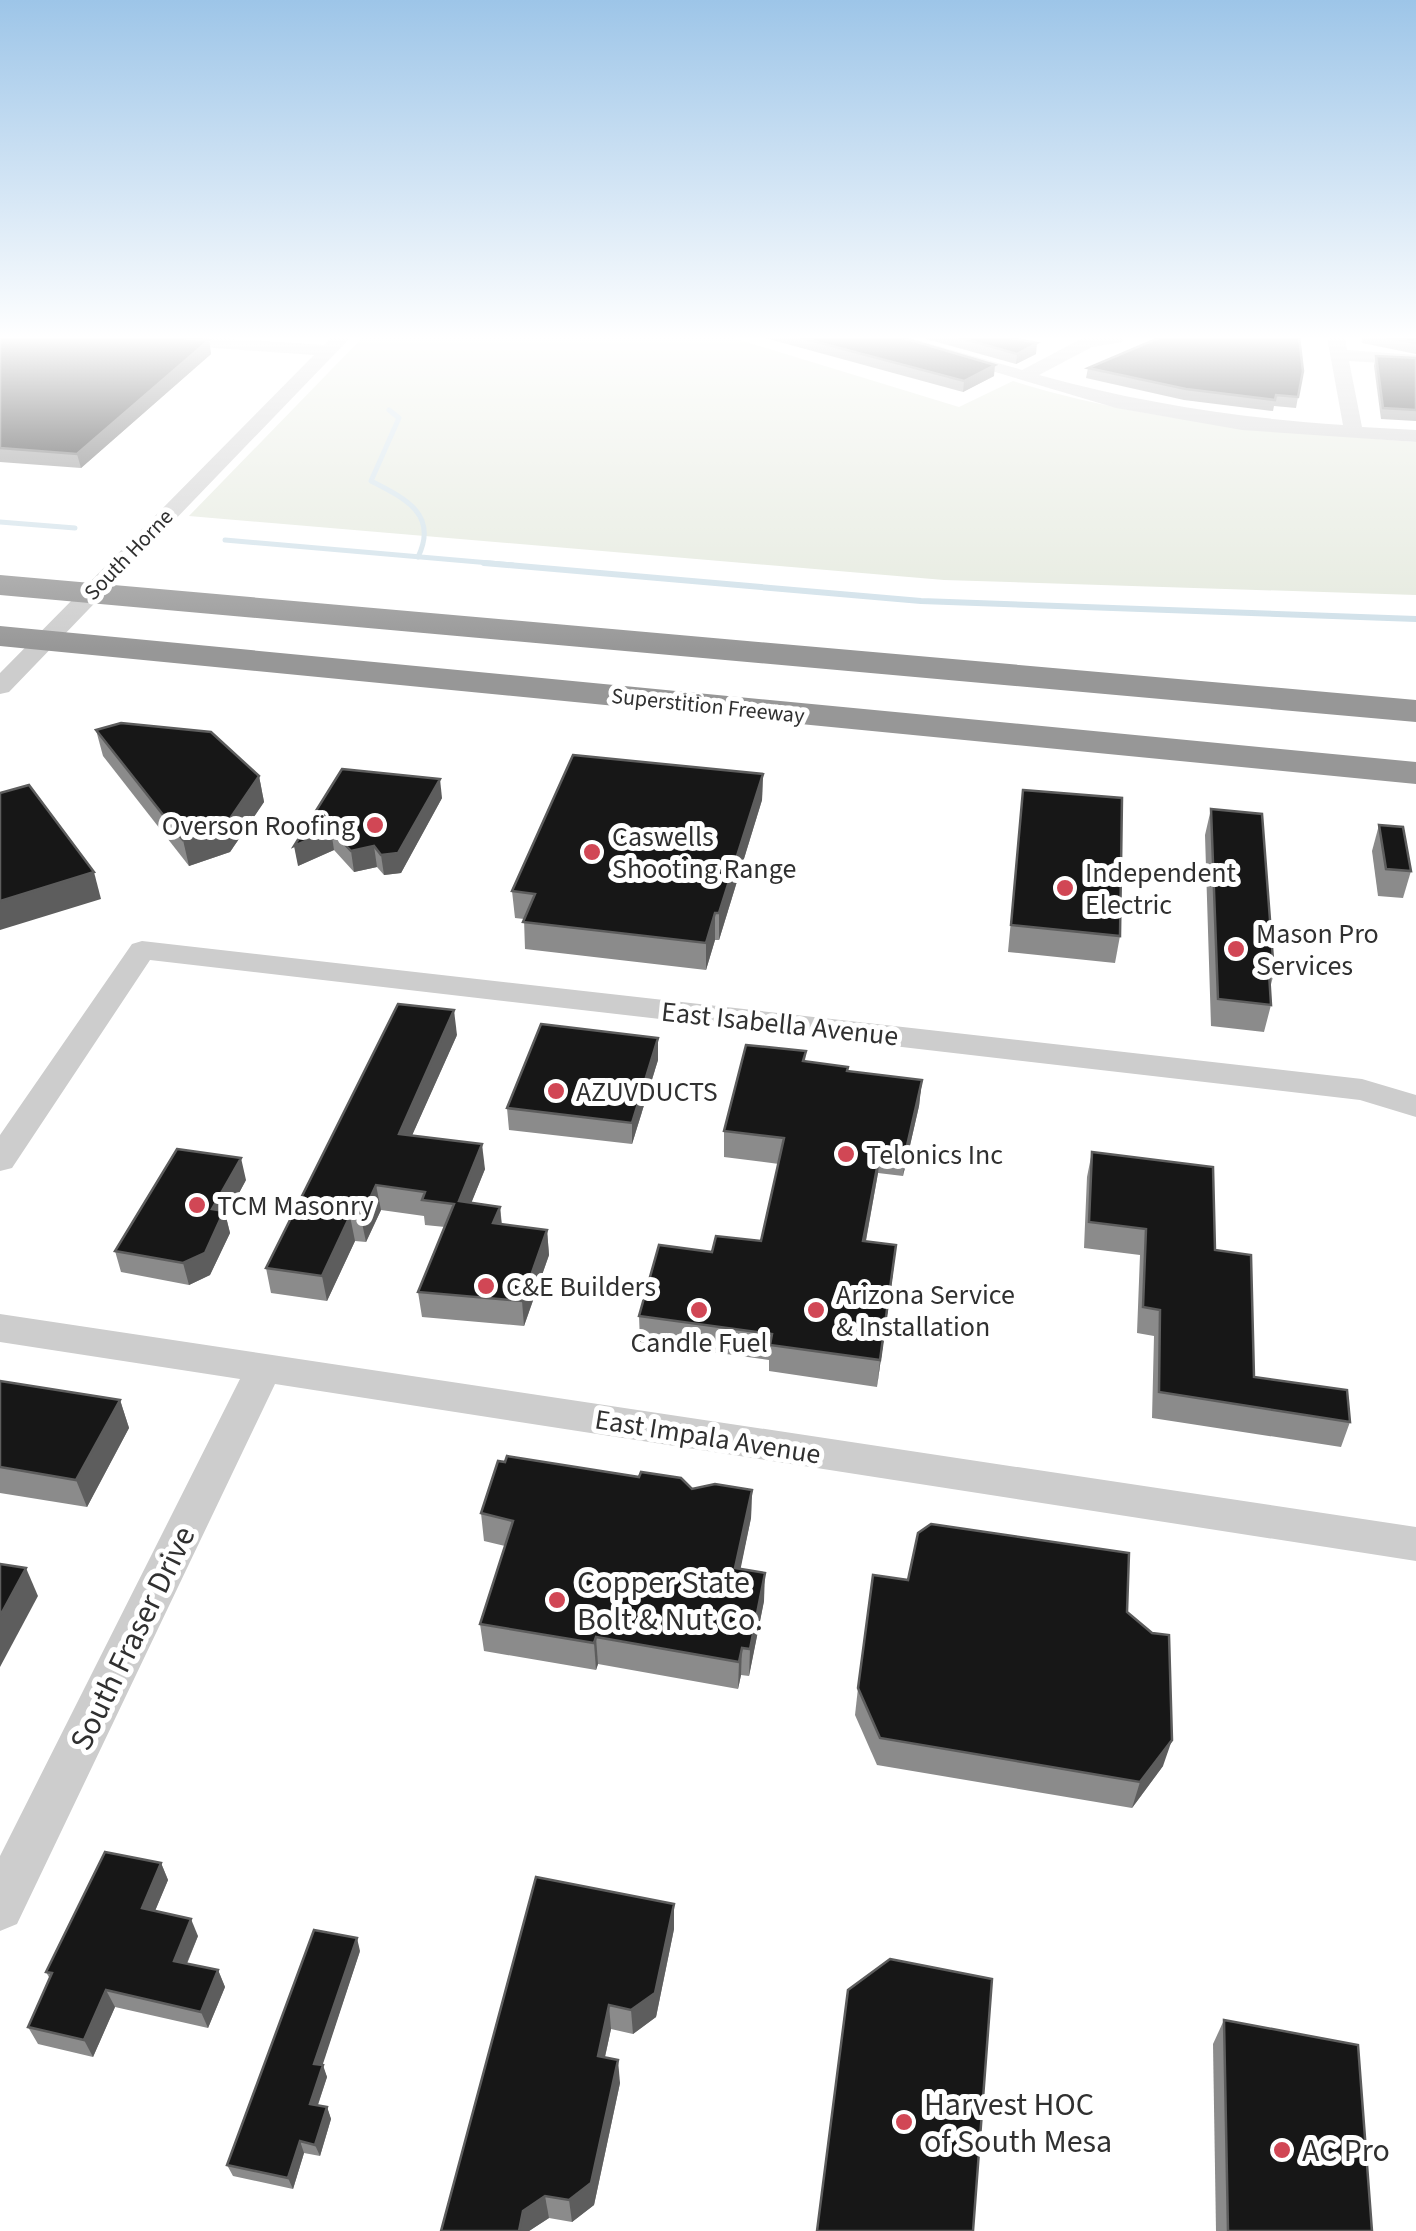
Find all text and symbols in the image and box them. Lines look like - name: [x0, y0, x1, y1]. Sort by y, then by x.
- street label: South Horne: [77, 502, 181, 608]
- street label: Superstition Freeway: [610, 680, 807, 732]
- place label: Overson Roofing: [162, 806, 355, 846]
- marker: Overson Roofing: [364, 814, 386, 836]
- place label: Caswells Shooting Range: [612, 817, 796, 889]
- marker: Caswells Shooting Range: [581, 841, 603, 863]
- place label: Independent Electric: [1085, 853, 1237, 925]
- marker: Independent Electric: [1054, 877, 1076, 899]
- place label: Mason Pro Services: [1256, 914, 1379, 986]
- marker: Mason Pro Services: [1225, 938, 1247, 960]
- street label: East Isabella Avenue: [659, 992, 900, 1056]
- place label: AZUVDUCTS: [576, 1072, 718, 1112]
- marker: AZUVDUCTS: [545, 1080, 567, 1102]
- place label: Telonics Inc: [866, 1135, 1003, 1175]
- marker: Telonics Inc: [835, 1143, 857, 1165]
- place label: TCM Masonry: [217, 1186, 373, 1226]
- marker: TCM Masonry: [186, 1194, 208, 1216]
- place label: C&E Builders: [506, 1267, 656, 1307]
- marker: C&E Builders: [475, 1275, 497, 1297]
- place label: Arizona Service & Installation: [836, 1275, 1015, 1347]
- marker: Candle Fuel: [688, 1299, 710, 1321]
- marker: Arizona Service & Installation: [805, 1299, 827, 1321]
- place label: Candle Fuel: [630, 1323, 768, 1363]
- street label: East Impala Avenue: [592, 1399, 824, 1475]
- street label: South Fraser Drive: [59, 1519, 207, 1758]
- place label: Copper State Bolt & Nut Co.: [577, 1560, 763, 1643]
- marker: Copper State Bolt & Nut Co.: [546, 1589, 568, 1611]
- place label: Harvest HOC of South Mesa: [924, 2082, 1112, 2165]
- marker: Harvest HOC of South Mesa: [893, 2111, 915, 2133]
- place label: AC Pro: [1302, 2128, 1390, 2174]
- marker: AC Pro: [1271, 2139, 1293, 2161]

